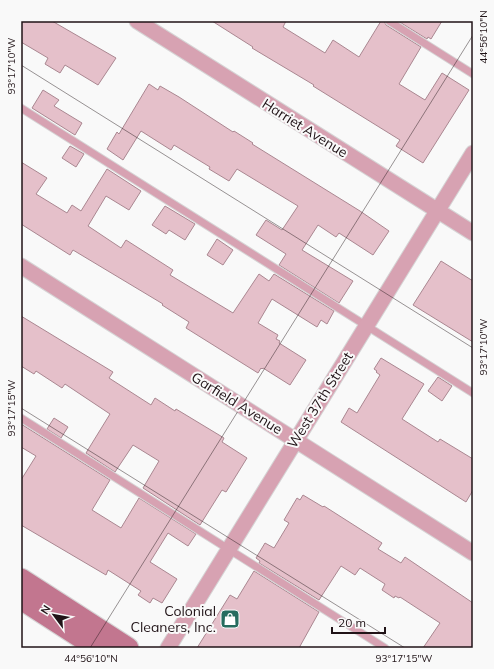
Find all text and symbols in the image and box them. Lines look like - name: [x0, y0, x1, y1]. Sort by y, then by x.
- text: 44°56'10"N: [477, 10, 490, 64]
- text: 93°17'10"W: [5, 38, 18, 94]
- street label: Harriet Avenue: [259, 95, 351, 161]
- text: 93°17'10"W: [477, 319, 490, 375]
- street label: West 37th Street: [283, 348, 357, 451]
- street label: Garfield Avenue: [188, 368, 286, 438]
- text: 93°17'15"W: [5, 380, 18, 436]
- north arrow: [34, 595, 74, 635]
- text: N: [37, 602, 54, 617]
- place label: Colonial Cleaners, Inc.: [130, 602, 216, 636]
- shop icon: Colonial Cleaners, Inc.: [219, 608, 241, 630]
- scale bar: [332, 609, 385, 635]
- text: 20 m: [338, 615, 366, 630]
- text: 44°56'10"N: [64, 652, 118, 665]
- text: 93°17'15"W: [376, 652, 432, 665]

